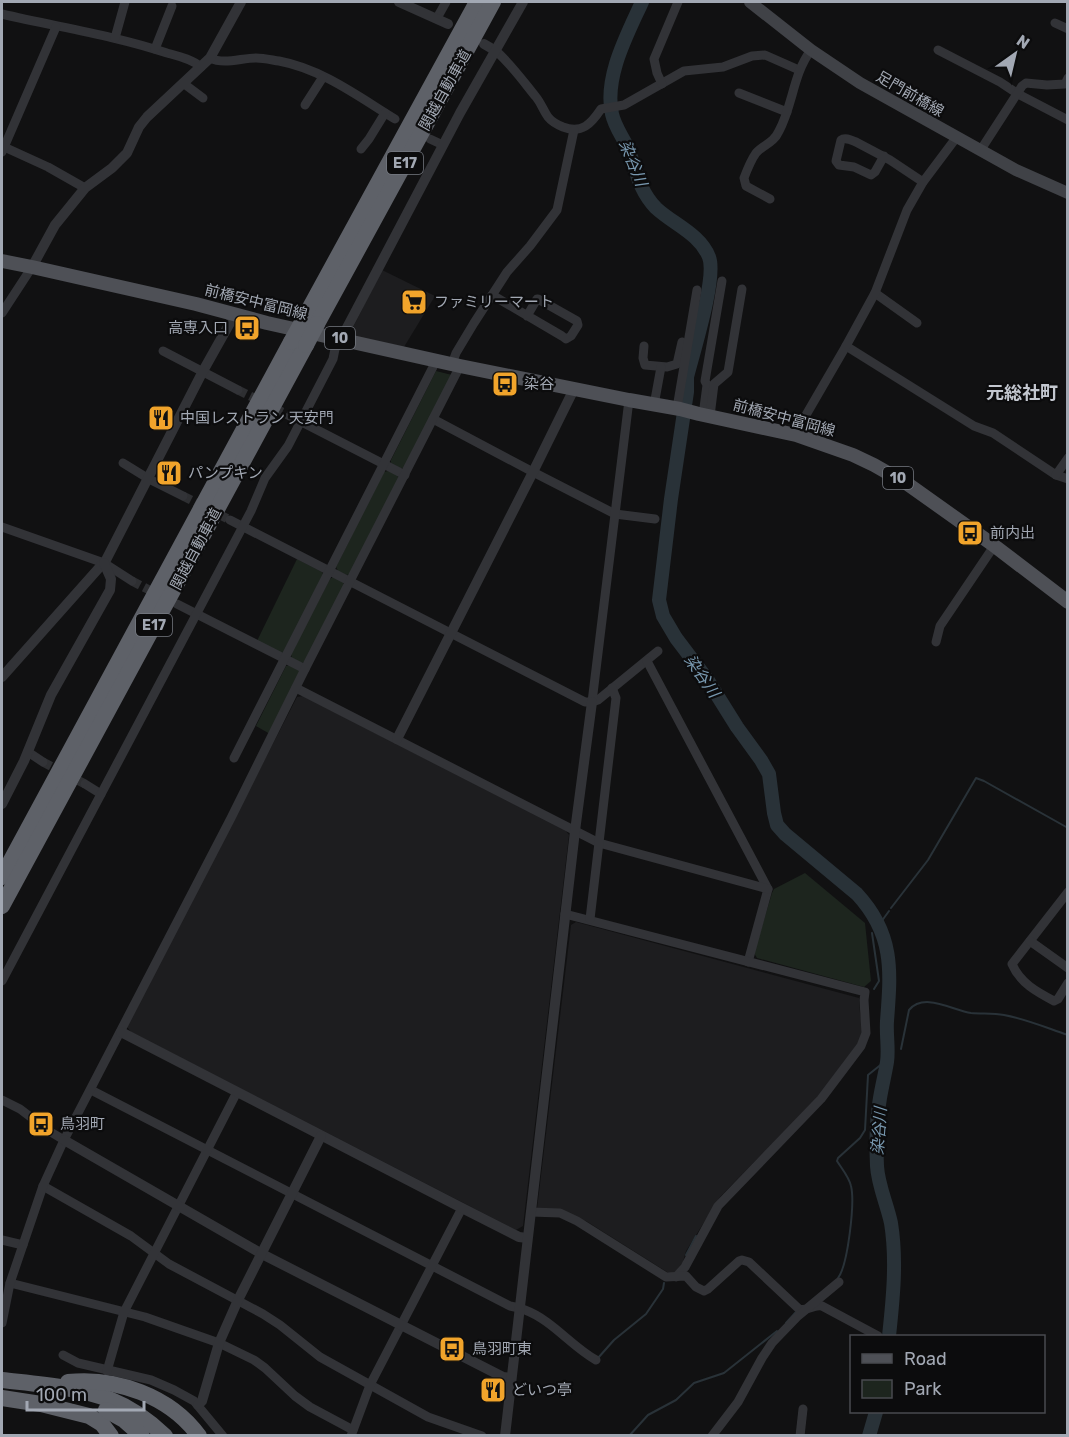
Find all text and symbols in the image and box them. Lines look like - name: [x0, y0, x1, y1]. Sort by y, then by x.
- north arrow: [985, 24, 1045, 84]
- text: N: [1013, 31, 1033, 53]
- street label: 関越自動車道: [415, 46, 475, 134]
- street label: 足門前橋線: [873, 67, 947, 121]
- water label: 染谷川: [615, 137, 652, 191]
- road number: E17: [387, 152, 423, 174]
- street label: 前橋安中富岡線: [203, 281, 309, 323]
- supermarket icon: ファミリーマート: [399, 287, 429, 317]
- place label: ファミリーマート: [434, 293, 554, 311]
- bus stop icon: 高専入口: [232, 313, 262, 343]
- place label: 高専入口: [168, 319, 228, 337]
- road number: 10: [325, 327, 355, 349]
- bus stop icon: 染谷: [490, 369, 520, 399]
- place label: 染谷: [524, 375, 554, 393]
- district label: 元総社町: [986, 382, 1058, 404]
- street label: 前橋安中富岡線: [731, 396, 837, 440]
- restaurant icon: 中国レストラン 天安門: [146, 403, 176, 433]
- place label: 中国レストラン 天安門: [180, 409, 334, 427]
- restaurant icon: パンプキン: [154, 458, 184, 488]
- place label: パンプキン: [188, 464, 263, 482]
- road number: 10: [883, 467, 913, 489]
- street label: 関越自動車道: [167, 505, 225, 593]
- bus stop icon: 前内出: [955, 518, 985, 548]
- place label: 前内出: [990, 524, 1035, 542]
- road number: E17: [136, 614, 172, 636]
- water label: 染谷川: [680, 651, 725, 703]
- water label: 染谷川: [868, 1104, 890, 1156]
- bus stop icon: 鳥羽町: [26, 1109, 56, 1139]
- place label: 鳥羽町: [60, 1115, 105, 1133]
- bus stop icon: 鳥羽町東: [437, 1334, 467, 1364]
- legend: [850, 1335, 1045, 1413]
- place label: 鳥羽町東: [472, 1340, 532, 1358]
- text: Road: [904, 1348, 947, 1370]
- scale bar: [27, 1374, 144, 1412]
- restaurant icon: どいつ亭: [478, 1375, 508, 1405]
- text: Park: [904, 1378, 942, 1400]
- place label: どいつ亭: [512, 1381, 572, 1399]
- text: 100 m: [36, 1384, 87, 1406]

